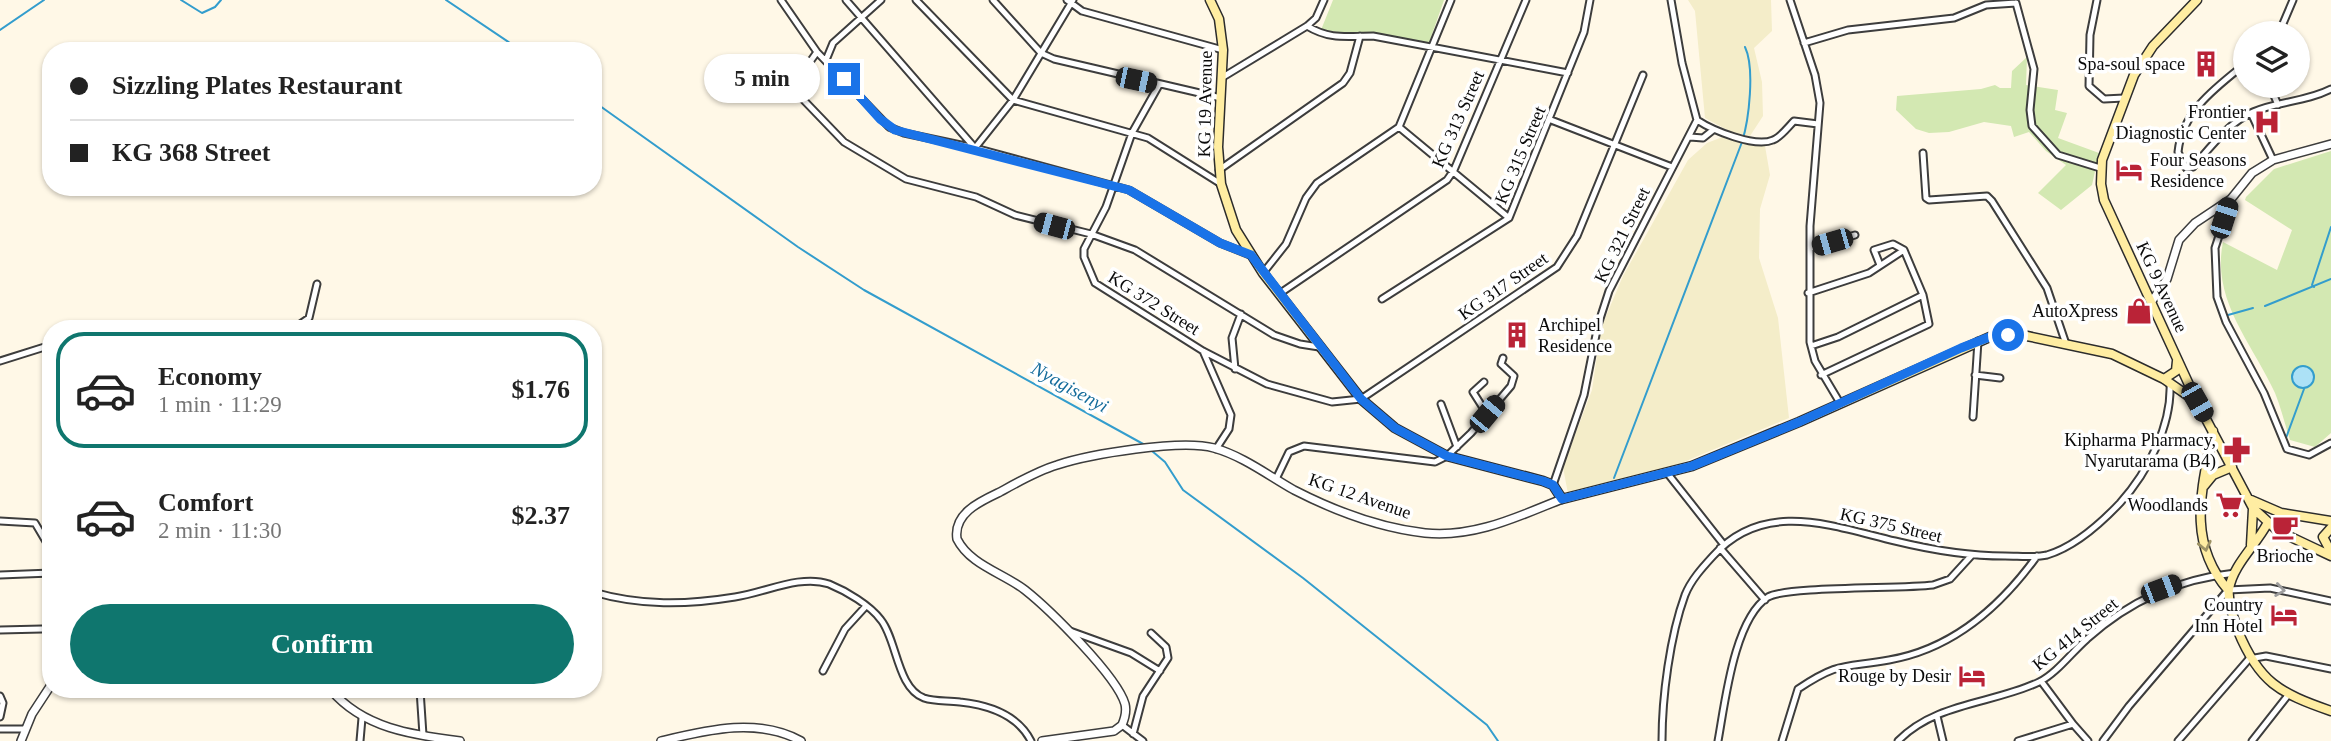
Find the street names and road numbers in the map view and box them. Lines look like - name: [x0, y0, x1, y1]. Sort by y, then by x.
- street label: KG 19 Avenue: [1194, 51, 1216, 157]
- street label: KG 313 Street: [1428, 67, 1488, 171]
- street label: KG 315 Street: [1490, 103, 1550, 207]
- street label: KG 321 Street: [1590, 184, 1654, 286]
- street label: KG 9 Avenue: [2132, 239, 2192, 335]
- street label: KG 317 Street: [1455, 248, 1551, 324]
- street label: KG 372 Street: [1105, 267, 1203, 339]
- street label: KG 12 Avenue: [1306, 469, 1414, 523]
- street label: KG 375 Street: [1838, 504, 1944, 546]
- street label: KG 414 Street: [2028, 594, 2122, 674]

